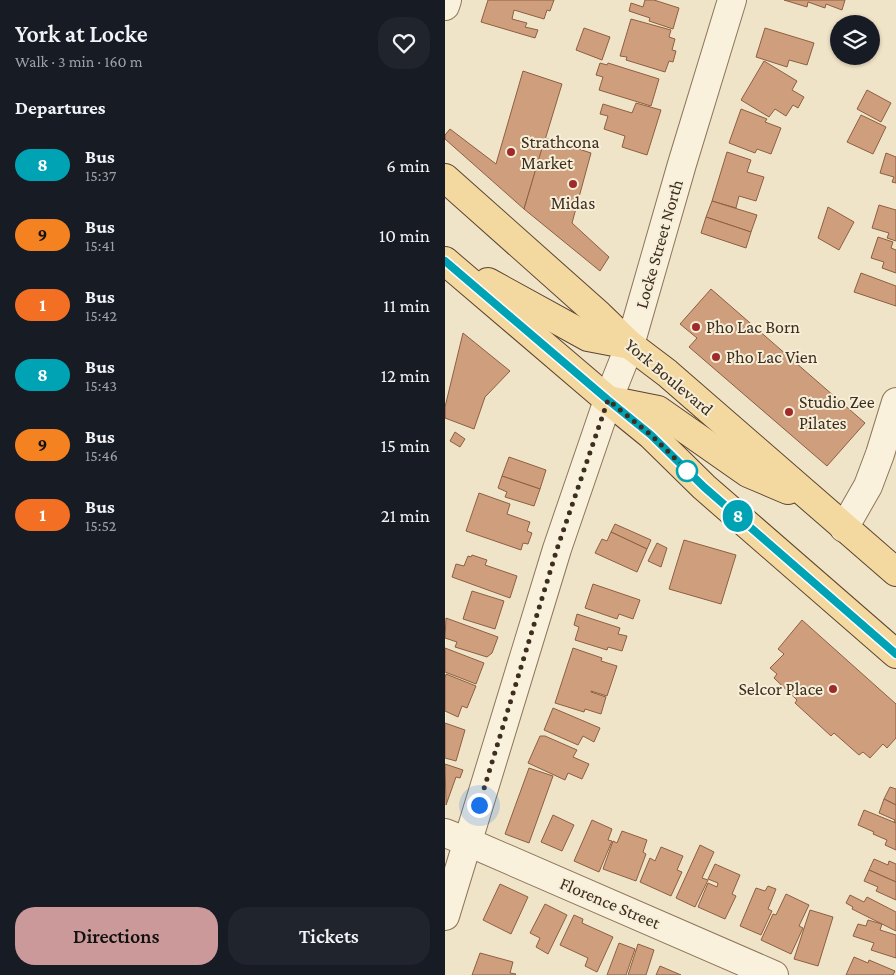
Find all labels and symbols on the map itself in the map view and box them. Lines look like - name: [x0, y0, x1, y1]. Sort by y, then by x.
- place label: Strathcona Market: [521, 132, 600, 173]
- marker: Strathcona Market: [505, 146, 517, 158]
- street label: Locke Street North: [631, 177, 687, 311]
- marker: Midas: [567, 178, 579, 190]
- place label: Midas: [551, 193, 595, 213]
- place label: Pho Lac Born: [706, 317, 800, 337]
- marker: Pho Lac Born: [690, 321, 702, 333]
- street label: York Boulevard: [621, 335, 717, 420]
- place label: Pho Lac Vien: [726, 347, 818, 367]
- marker: Pho Lac Vien: [710, 351, 722, 363]
- place label: Studio Zee Pilates: [799, 392, 875, 433]
- marker: Studio Zee Pilates: [783, 406, 795, 418]
- unlabelled marker: [676, 460, 698, 482]
- line badge: 8: [722, 500, 754, 532]
- place label: Selcor Place: [738, 679, 823, 699]
- marker: Selcor Place: [827, 683, 839, 695]
- your location: [467, 793, 492, 818]
- street label: Florence Street: [557, 873, 664, 934]

